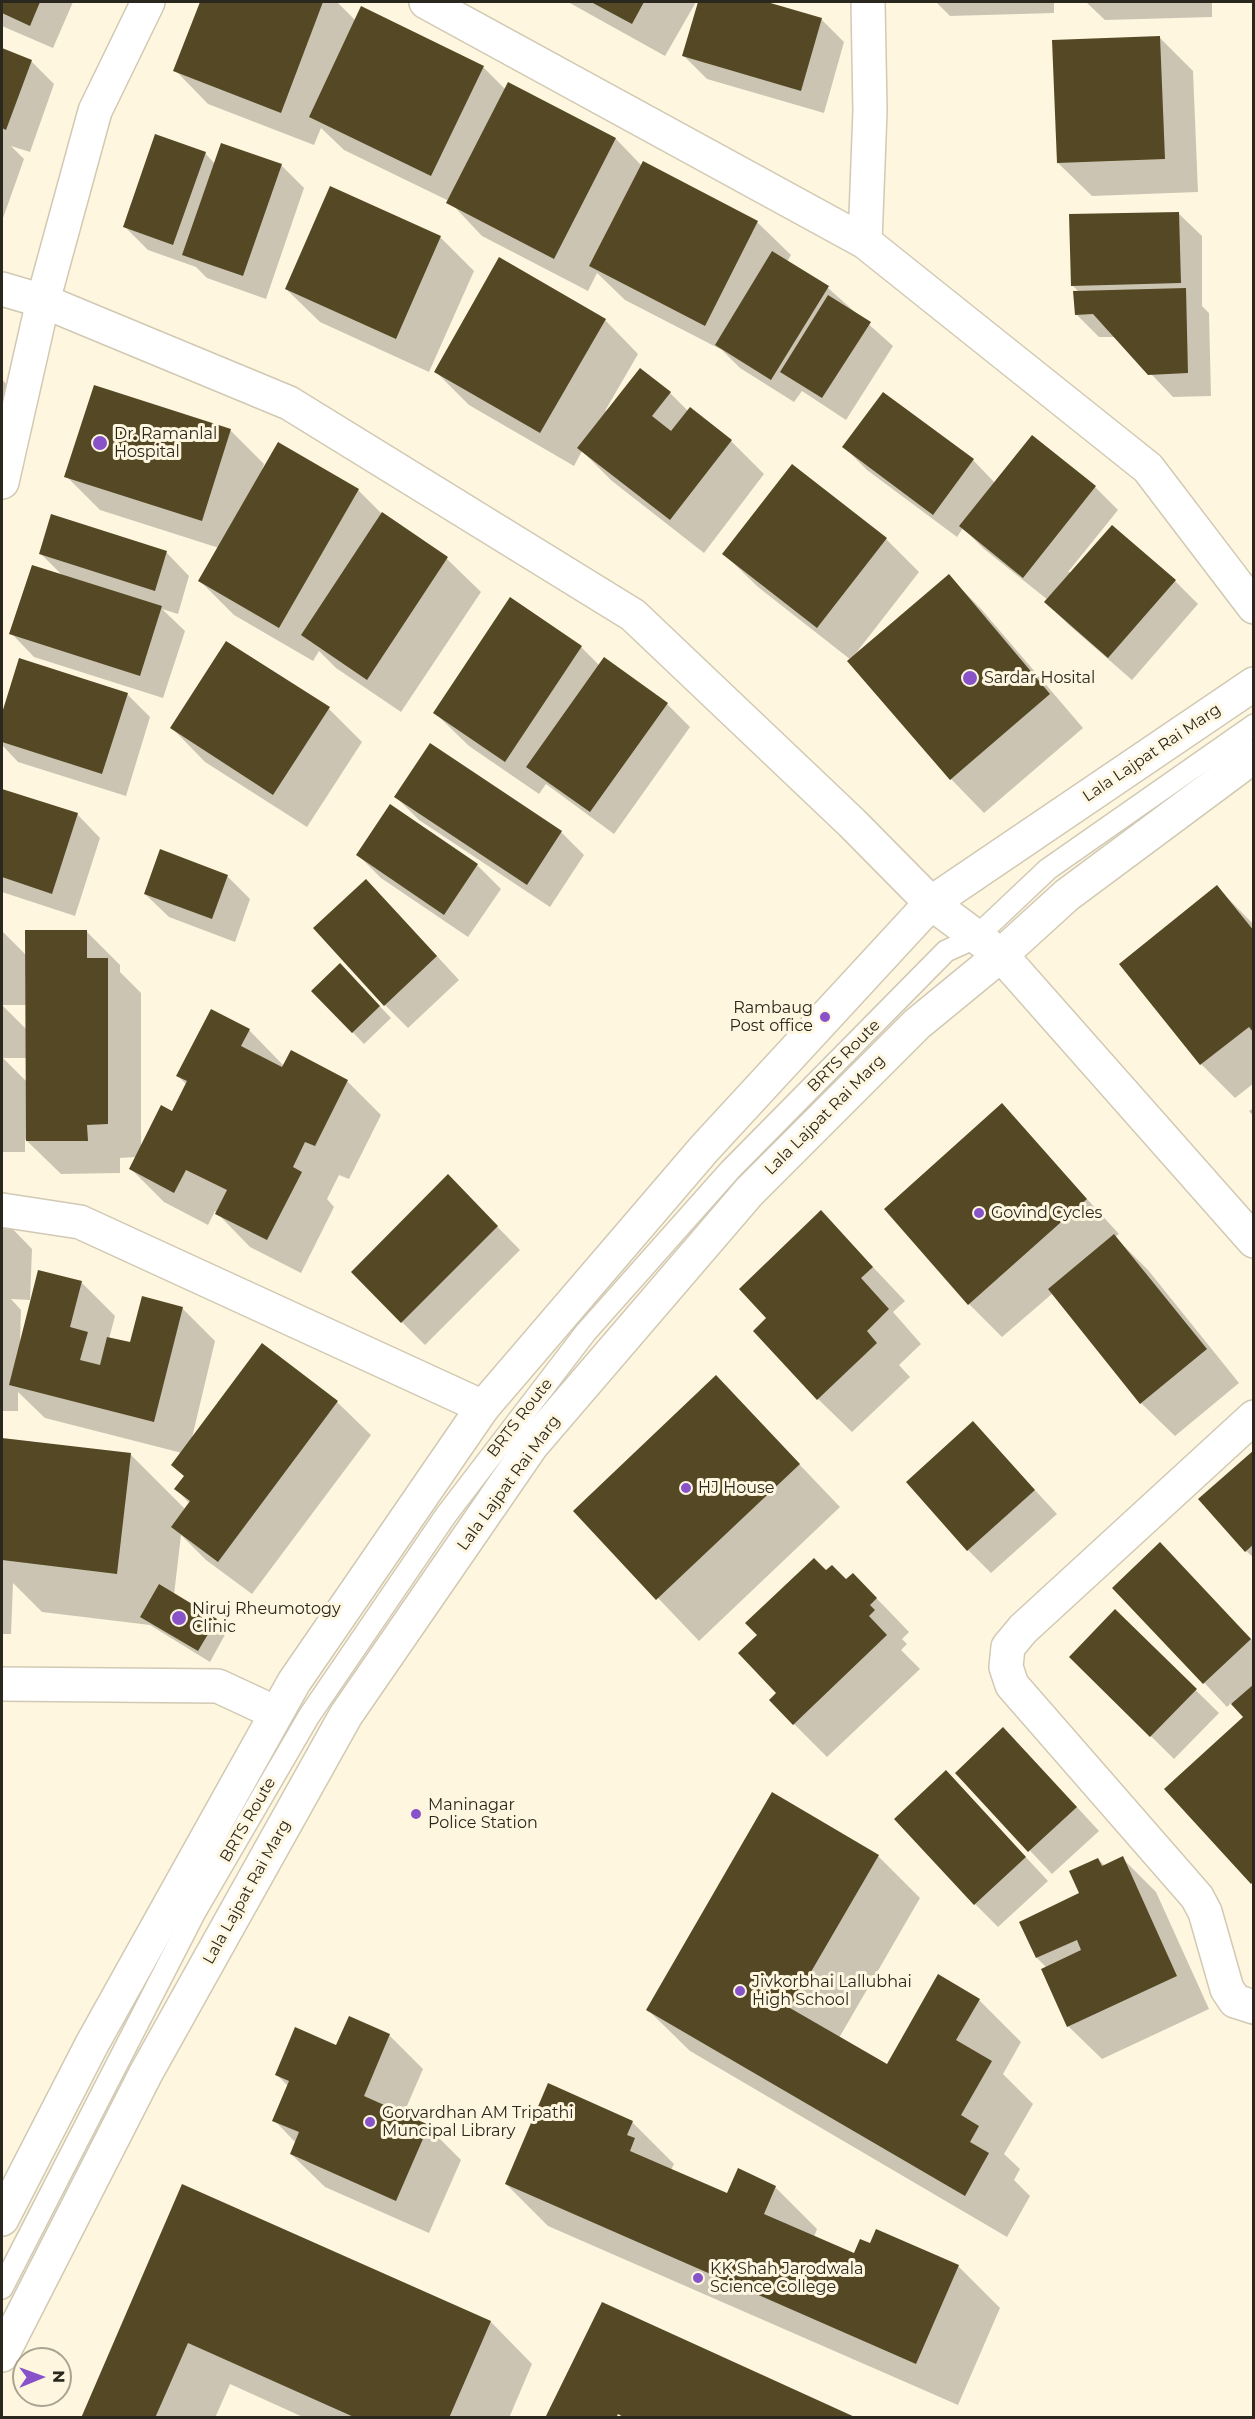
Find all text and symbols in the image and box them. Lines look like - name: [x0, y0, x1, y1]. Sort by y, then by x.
- place label: Dr. Ramanlal Hospital: [114, 424, 217, 462]
- marker: Dr. Ramanlal Hospital: [91, 434, 109, 452]
- place label: Sardar Hosital: [984, 668, 1095, 688]
- marker: Sardar Hosital: [961, 669, 979, 687]
- street label: Lala Lajpat Rai Marg: [1079, 700, 1225, 806]
- place label: Rambaug Post office: [729, 998, 813, 1036]
- marker: Rambaug Post office: [818, 1010, 832, 1024]
- street label: BRTS Route: [804, 1016, 884, 1096]
- street label: Lala Lajpat Rai Marg: [761, 1051, 889, 1179]
- place label: Govind Cycles: [991, 1203, 1102, 1223]
- marker: Govind Cycles: [972, 1206, 986, 1220]
- street label: BRTS Route: [483, 1375, 557, 1461]
- street label: Lala Lajpat Rai Marg: [454, 1412, 564, 1554]
- place label: HJ House: [698, 1478, 774, 1498]
- marker: HJ House: [679, 1481, 693, 1495]
- place label: Niruj Rheumotogy Clinic: [192, 1599, 341, 1637]
- marker: Niruj Rheumotogy Clinic: [170, 1609, 188, 1627]
- street label: BRTS Route: [216, 1774, 280, 1866]
- place label: Maninagar Police Station: [428, 1795, 538, 1833]
- marker: Maninagar Police Station: [409, 1807, 423, 1821]
- street label: Lala Lajpat Rai Marg: [199, 1816, 295, 1968]
- place label: Jivkorbhai Lallubhai High School: [752, 1972, 912, 2010]
- marker: Jivkorbhai Lallubhai High School: [733, 1984, 747, 1998]
- place label: Gorvardhan AM Tripathi Muncipal Library: [382, 2103, 574, 2141]
- marker: Gorvardhan AM Tripathi Muncipal Library: [363, 2115, 377, 2129]
- place label: KK Shah Jarodwala Science College: [710, 2259, 864, 2297]
- marker: KK Shah Jarodwala Science College: [691, 2271, 705, 2285]
- north arrow: [12, 2347, 72, 2407]
- text: N: [49, 2370, 68, 2383]

